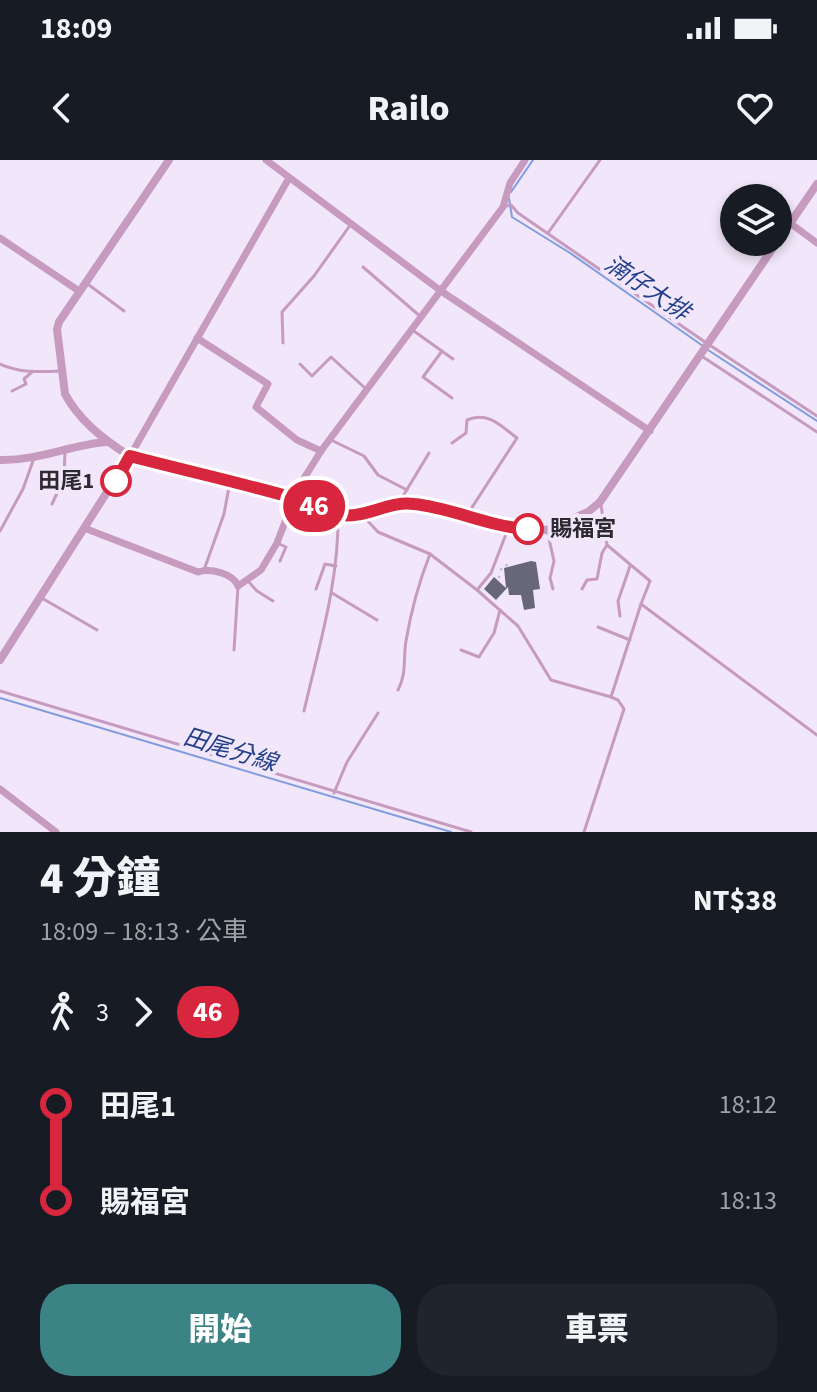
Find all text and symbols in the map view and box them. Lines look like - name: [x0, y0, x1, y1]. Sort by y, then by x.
- text: 18:09: [40, 7, 112, 50]
- text: Railo: [368, 83, 449, 134]
- icon: back: [40, 86, 84, 130]
- icon: heart: [733, 86, 777, 130]
- map controls: [720, 184, 792, 256]
- button: layers: [720, 184, 792, 256]
- water label: 湳仔大排: [597, 247, 699, 331]
- place label: 田尾1: [38, 465, 94, 497]
- marker: 田尾1: [101, 466, 131, 496]
- line badge: 46: [278, 480, 350, 532]
- text: 46: [299, 486, 329, 526]
- place label: 賜福宮: [550, 513, 616, 545]
- marker: 賜福宮: [513, 514, 543, 544]
- water label: 田尾分線: [179, 719, 284, 782]
- text: 4 分鐘: [40, 848, 160, 911]
- text: NT$38: [693, 879, 777, 922]
- text: 18:09 – 18:13 · 公車: [40, 913, 248, 950]
- icon: walk: [40, 990, 84, 1034]
- icon: forward: [121, 990, 165, 1034]
- text: 46: [193, 992, 223, 1032]
- text: 3: [96, 994, 109, 1031]
- text: 田尾1: [100, 1085, 176, 1128]
- text: 18:12: [719, 1086, 777, 1123]
- text: 賜福宮: [100, 1181, 190, 1224]
- text: 18:13: [719, 1182, 777, 1219]
- button: 開始: [40, 1284, 401, 1376]
- button: 車票: [417, 1284, 777, 1376]

